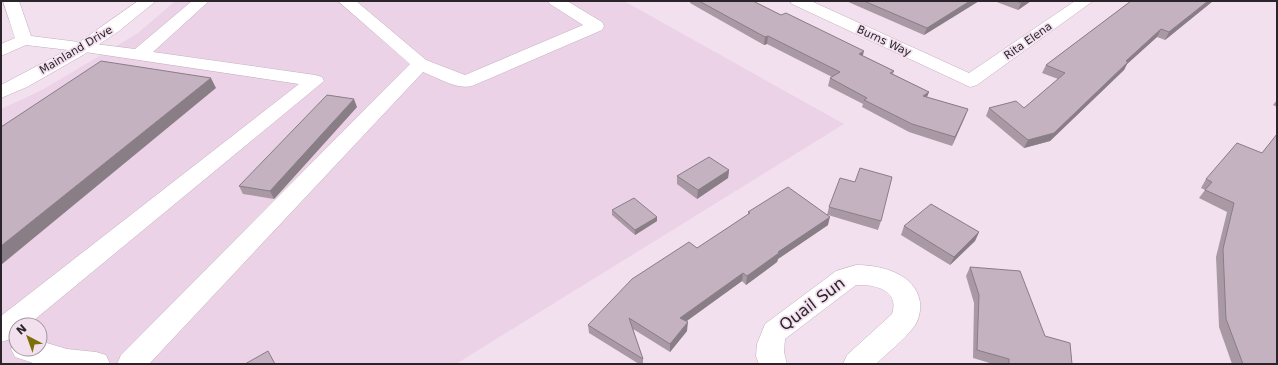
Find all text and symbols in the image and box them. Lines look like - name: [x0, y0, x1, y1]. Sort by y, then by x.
- street label: Rita Elena: [1001, 20, 1055, 62]
- street label: Mainland Drive: [37, 23, 115, 77]
- street label: Burns Way: [855, 23, 914, 59]
- street label: Quail Sun: [776, 273, 848, 335]
- north arrow: [8, 317, 48, 357]
- text: N: [14, 322, 30, 338]

